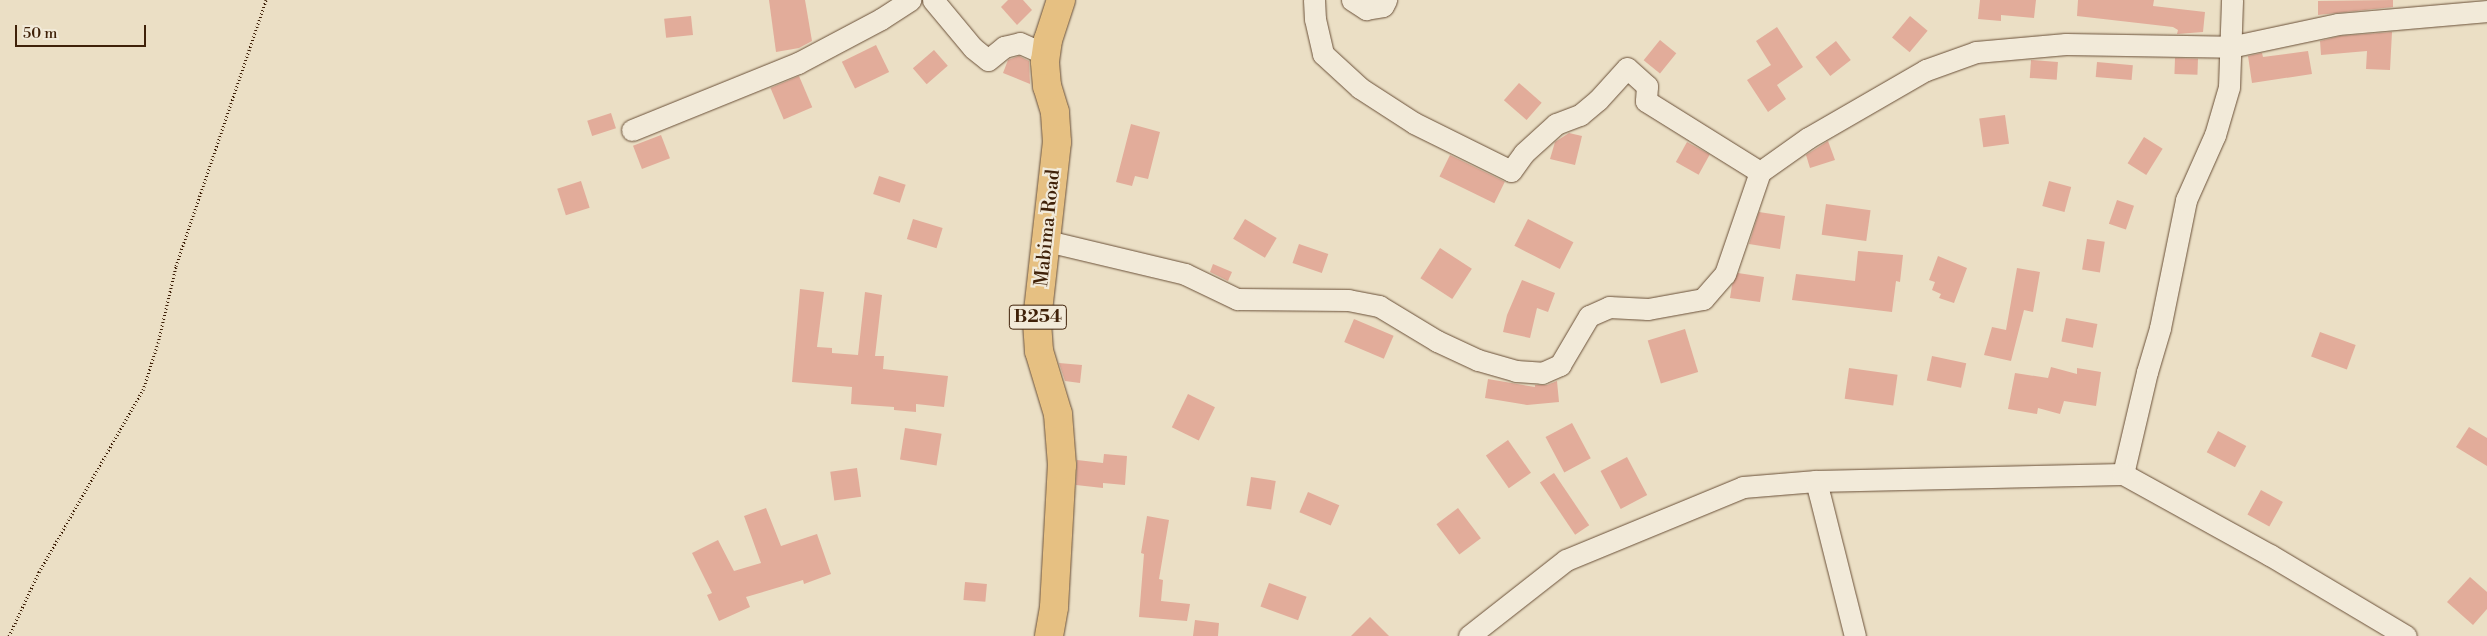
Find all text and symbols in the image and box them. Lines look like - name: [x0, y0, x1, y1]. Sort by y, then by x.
- scale bar: [18, 15, 149, 47]
- text: 50 m: [23, 24, 57, 43]
- street label: Mabima Road: [1031, 168, 1065, 288]
- road number: B254: [1008, 302, 1068, 332]

